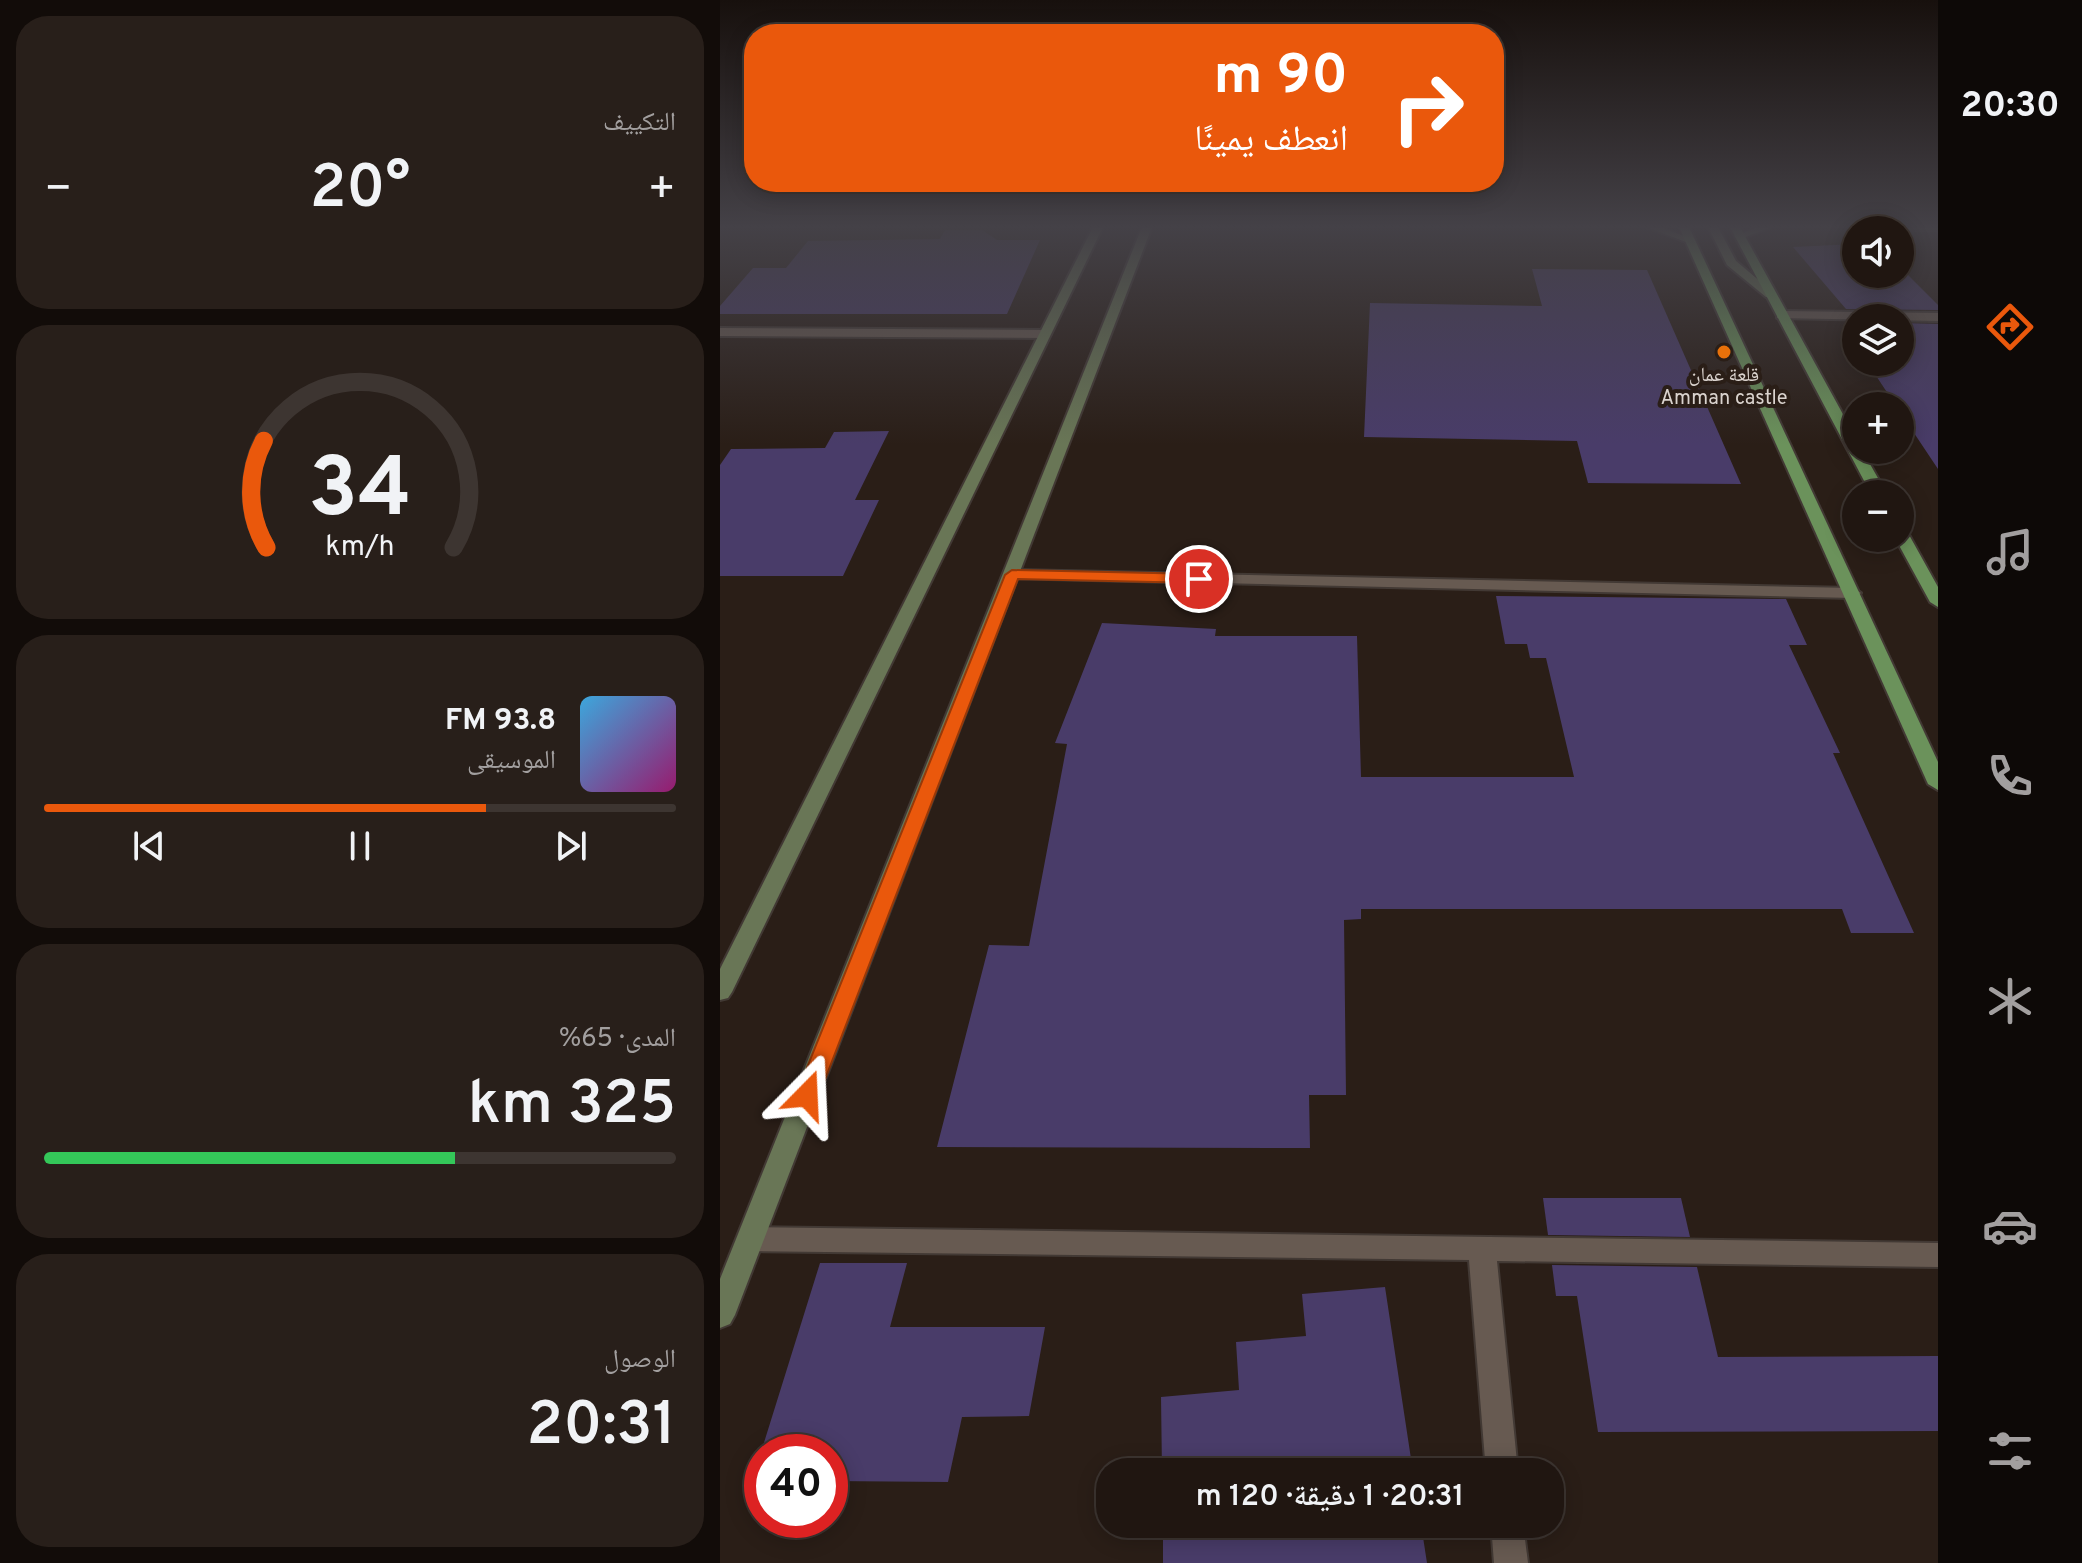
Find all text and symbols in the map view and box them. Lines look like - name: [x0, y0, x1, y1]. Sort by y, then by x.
- text: 90 m: [1213, 43, 1348, 113]
- icon: right: [1376, 56, 1480, 160]
- text: 20:30: [1960, 84, 2060, 130]
- text: التكييف: [603, 107, 676, 140]
- text: انعطف يمينًا: [1194, 118, 1348, 164]
- text: 20°: [310, 153, 410, 229]
- text: −: [44, 163, 72, 219]
- text: +: [648, 163, 676, 219]
- map controls: [1842, 216, 1914, 552]
- button: sound: [1842, 216, 1914, 288]
- icon: directions: [1982, 299, 2038, 355]
- button: layers: [1842, 304, 1914, 376]
- marker: قلعة عمان Amman castle: [1715, 343, 1733, 361]
- place label: قلعة عمان Amman castle: [1660, 363, 1788, 412]
- button: +: [1842, 392, 1914, 464]
- text: 34: [308, 441, 412, 546]
- button: −: [1842, 480, 1914, 552]
- icon: music: [1982, 524, 2038, 580]
- text: km/h: [325, 530, 395, 566]
- pin: [1165, 545, 1233, 613]
- icon: arrive: [1177, 557, 1221, 601]
- text: 93.8 FM: [445, 703, 556, 740]
- text: الموسيقى: [467, 745, 556, 778]
- icon: phone: [1982, 748, 2038, 804]
- icon: previous: [127, 824, 171, 868]
- icon: pause: [338, 824, 382, 868]
- icon: next: [549, 824, 593, 868]
- icon: climate: [1982, 973, 2038, 1029]
- text: المدى · 65%: [559, 1023, 676, 1056]
- position arrow: [765, 1053, 849, 1137]
- text: 325 km: [468, 1069, 676, 1145]
- icon: car: [1982, 1198, 2038, 1254]
- text: الوصول: [604, 1344, 676, 1377]
- text: 20:31: [527, 1390, 676, 1466]
- icon: filters: [1982, 1423, 2038, 1479]
- speed limit sign: 40: [744, 1434, 848, 1538]
- text: 20:31 · 1 دقيقة · 120 m: [1196, 1479, 1464, 1516]

